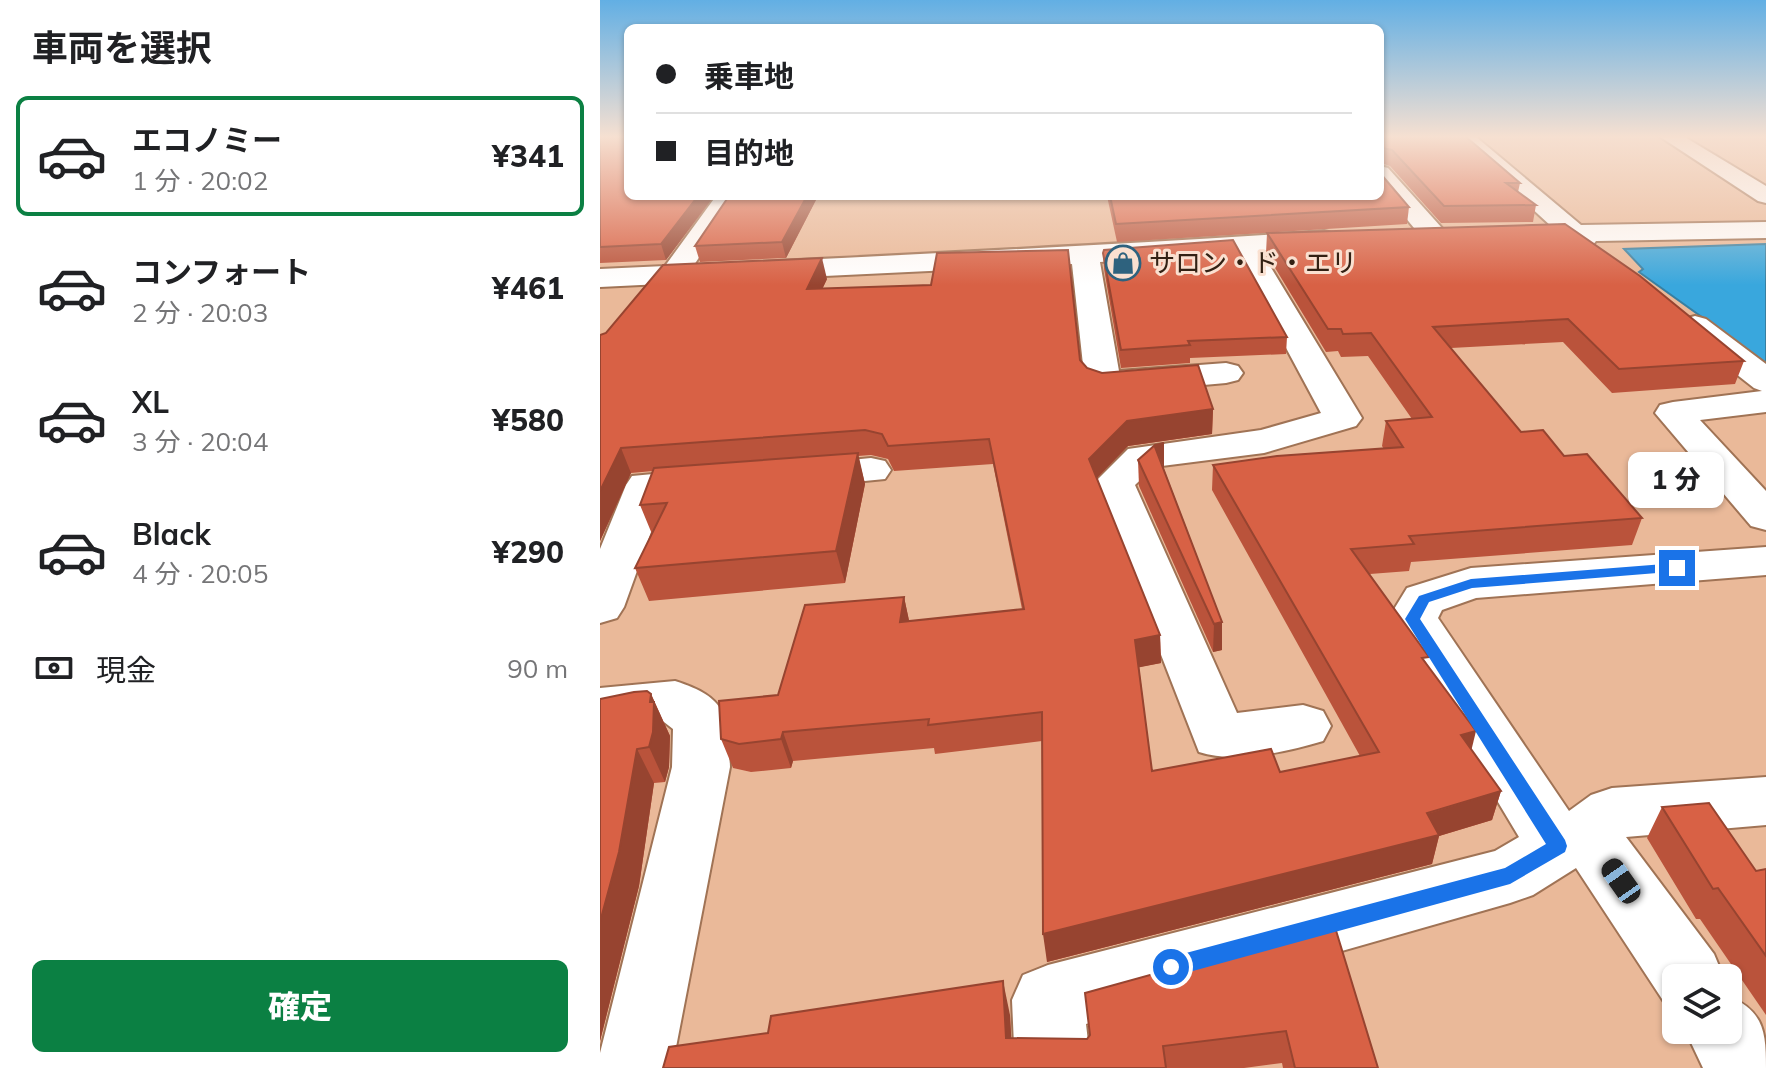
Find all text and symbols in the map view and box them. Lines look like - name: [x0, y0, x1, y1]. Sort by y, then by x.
- text: 車両を選択: [32, 25, 212, 70]
- text: 乗車地: [704, 57, 794, 95]
- icon: car: [36, 120, 108, 192]
- text: エコノミー: [132, 121, 282, 159]
- text: 目的地: [704, 134, 794, 172]
- text: ¥341: [492, 137, 564, 175]
- text: 1 分 · 20:02: [132, 164, 268, 197]
- shop icon: サロン・ド・エリ: [1104, 244, 1142, 282]
- place label: サロン・ド・エリ: [1149, 246, 1357, 279]
- icon: car: [36, 252, 108, 324]
- text: コンフォート: [132, 253, 311, 291]
- text: ¥461: [492, 269, 564, 307]
- text: 2 分 · 20:03: [132, 296, 268, 329]
- text: XL: [132, 383, 169, 421]
- icon: car: [36, 384, 108, 456]
- text: ¥580: [492, 401, 564, 439]
- text: 3 分 · 20:04: [132, 425, 268, 458]
- callout: 1 分: [1629, 452, 1725, 508]
- text: 1 分: [1652, 463, 1700, 496]
- text: Black: [132, 515, 211, 553]
- icon: car: [36, 516, 108, 588]
- text: ¥290: [492, 533, 564, 571]
- route end: [1659, 550, 1695, 586]
- text: 4 分 · 20:05: [132, 557, 268, 590]
- icon: cash: [32, 646, 76, 690]
- text: 現金: [96, 651, 156, 689]
- text: 90 m: [507, 652, 568, 685]
- car: [1597, 854, 1645, 908]
- route start: [1153, 949, 1189, 985]
- button: 確定: [32, 960, 568, 1052]
- map controls: [1662, 964, 1742, 1044]
- button: layers: [1662, 964, 1742, 1044]

